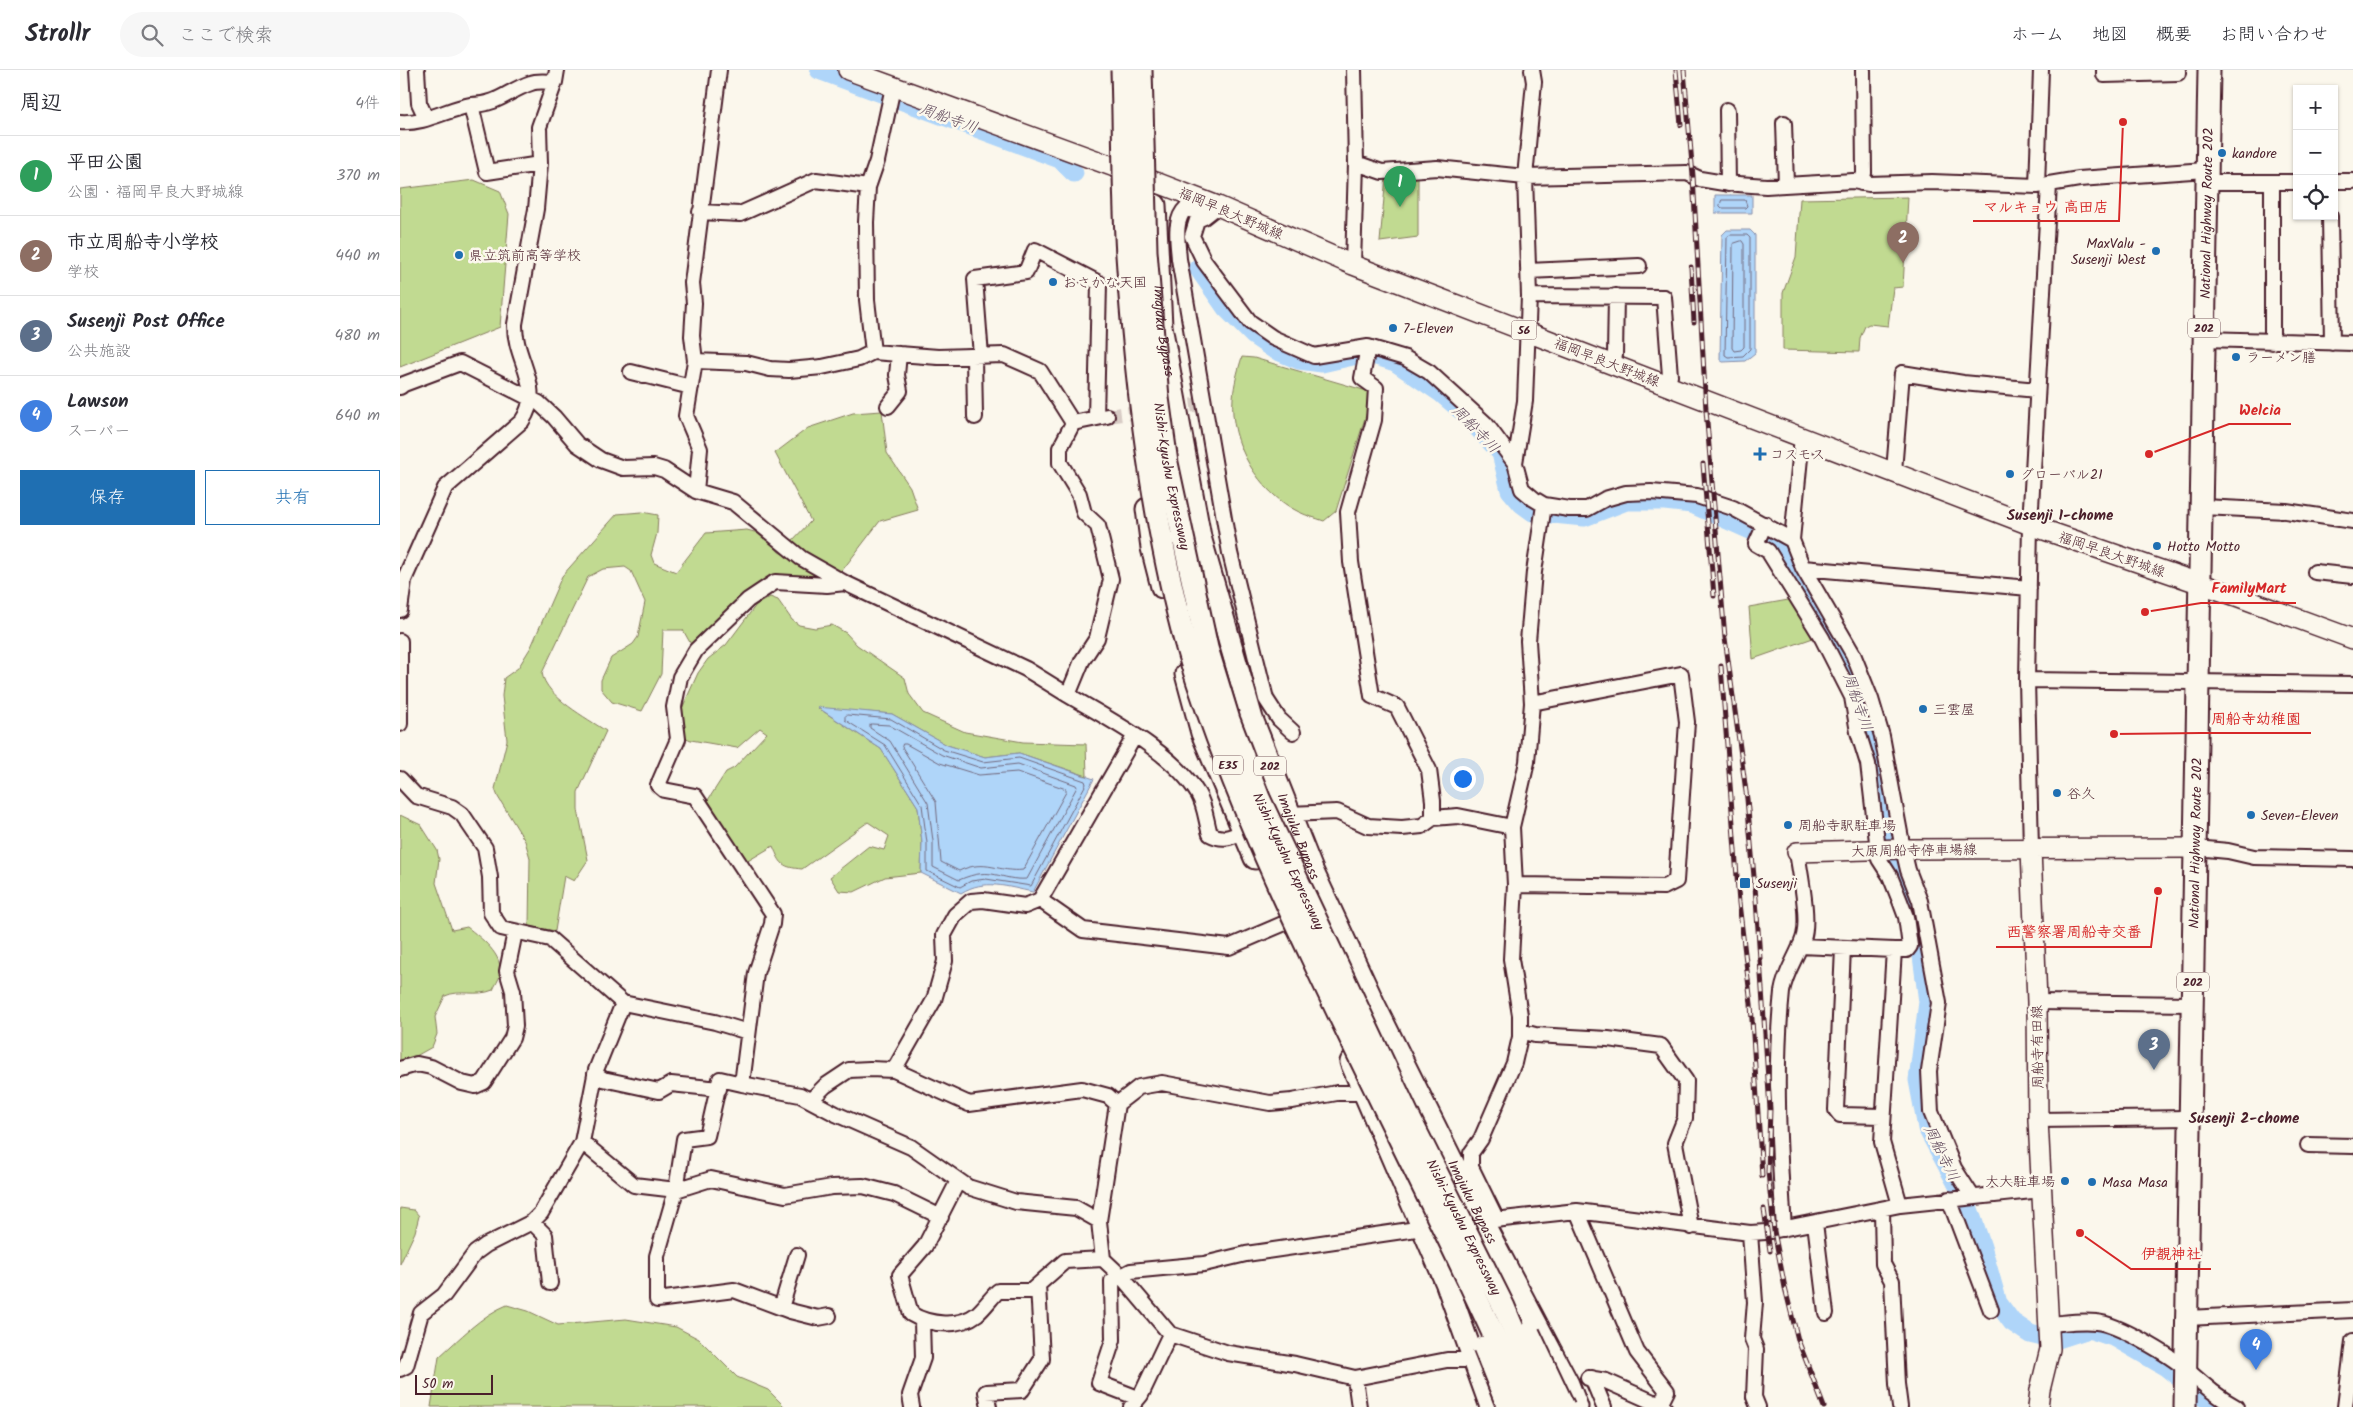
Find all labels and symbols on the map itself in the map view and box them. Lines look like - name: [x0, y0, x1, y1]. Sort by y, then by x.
- water label: 周船寺川: [916, 97, 981, 140]
- street label: National Highway Route 202: [2195, 127, 2220, 299]
- place label: kandore: [2232, 143, 2278, 165]
- marker: kandore: [2216, 147, 2228, 159]
- pin: 1: [1384, 166, 1416, 207]
- street label: 福岡早良大野城線: [1175, 182, 1286, 246]
- callout: マルキョウ 高田店: [1973, 191, 2119, 221]
- text: マルキョウ 高田店: [1983, 196, 2109, 220]
- pin: 2: [1887, 222, 1919, 263]
- place label: MaxValu - Susenji West: [2071, 233, 2147, 271]
- place label: 県立筑前高等学校: [469, 245, 581, 267]
- marker: MaxValu - Susenji West: [2150, 245, 2162, 257]
- marker: 県立筑前高等学校: [453, 249, 465, 261]
- place label: おさかな天国: [1063, 272, 1147, 294]
- marker: おさかな天国: [1047, 276, 1059, 288]
- street label: Imajuku Bypass: [1147, 284, 1180, 378]
- place label: 7-Eleven: [1403, 318, 1453, 340]
- road number: 202: [2188, 318, 2220, 338]
- road number: 56: [1512, 320, 1536, 340]
- marker: 7-Eleven: [1387, 322, 1399, 334]
- street label: 福岡早良大野城線: [1550, 333, 1663, 393]
- place label: ラーメン膳: [2246, 347, 2316, 369]
- marker: ラーメン膳: [2230, 351, 2242, 363]
- callout: Welcia: [2229, 394, 2291, 424]
- text: Welcia: [2239, 399, 2281, 423]
- water label: 周船寺川: [1446, 400, 1505, 460]
- street label: Nishi-Kyushu Expressway: [1147, 401, 1196, 553]
- place label: コスモス: [1770, 444, 1825, 466]
- marker: コスモス: [1754, 448, 1766, 460]
- place label: グローバル21: [2020, 464, 2103, 486]
- marker: グローバル21: [2004, 468, 2016, 480]
- district label: Susenji 1-chome: [2007, 504, 2114, 528]
- street label: 福岡早良大野城線: [2055, 526, 2168, 584]
- place label: Hotto Motto: [2167, 536, 2240, 558]
- marker: Hotto Motto: [2151, 540, 2163, 552]
- callout: FamilyMart: [2201, 573, 2296, 603]
- text: FamilyMart: [2212, 577, 2287, 601]
- water label: 周船寺川: [1836, 670, 1878, 735]
- place label: 三雲屋: [1933, 699, 1975, 721]
- marker: 三雲屋: [1917, 703, 1929, 715]
- callout: 周船寺幼稚園: [2201, 703, 2311, 733]
- text: 周船寺幼稚園: [2211, 708, 2301, 732]
- road number: E35: [1213, 756, 1243, 774]
- road number: 202: [1254, 756, 1286, 776]
- street label: National Highway Route 202: [2184, 757, 2209, 929]
- your location: [1450, 766, 1476, 792]
- place label: 谷久: [2067, 783, 2095, 805]
- marker: 谷久: [2051, 787, 2063, 799]
- street label: Nishi-Kyushu Expressway: [1246, 789, 1330, 934]
- street label: Imajuku Bypass: [1270, 790, 1325, 884]
- place label: Seven-Eleven: [2261, 805, 2338, 827]
- marker: Seven-Eleven: [2245, 809, 2257, 821]
- place label: 周船寺駅駐車場: [1798, 815, 1896, 837]
- marker: 周船寺駅駐車場: [1782, 819, 1794, 831]
- street label: 大原周船寺停車場線: [1851, 839, 1977, 863]
- place label: Susenji: [1756, 873, 1797, 895]
- marker: Susenji: [1738, 876, 1752, 890]
- callout: 西警察署周船寺交番: [1996, 917, 2151, 947]
- text: 西警察署周船寺交番: [2006, 921, 2142, 945]
- road number: 202: [2177, 972, 2209, 992]
- street label: 周船寺有田線: [2026, 1005, 2050, 1089]
- pin: 3: [2138, 1029, 2170, 1070]
- district label: Susenji 2-chome: [2189, 1107, 2300, 1131]
- water label: 周船寺川: [1917, 1121, 1965, 1186]
- street label: Nishi-Kyushu Expressway: [1420, 1156, 1507, 1300]
- street label: Imajuku Bypass: [1441, 1156, 1502, 1248]
- place label: 大大駐車場: [1985, 1171, 2055, 1193]
- place label: Masa Masa: [2102, 1172, 2168, 1194]
- marker: 大大駐車場: [2059, 1175, 2071, 1187]
- marker: Masa Masa: [2086, 1176, 2098, 1188]
- callout: 伊覩神社: [2131, 1239, 2211, 1269]
- text: 伊覩神社: [2141, 1243, 2201, 1267]
- pin: 4: [2240, 1329, 2272, 1370]
- scale bar: [415, 1372, 492, 1395]

